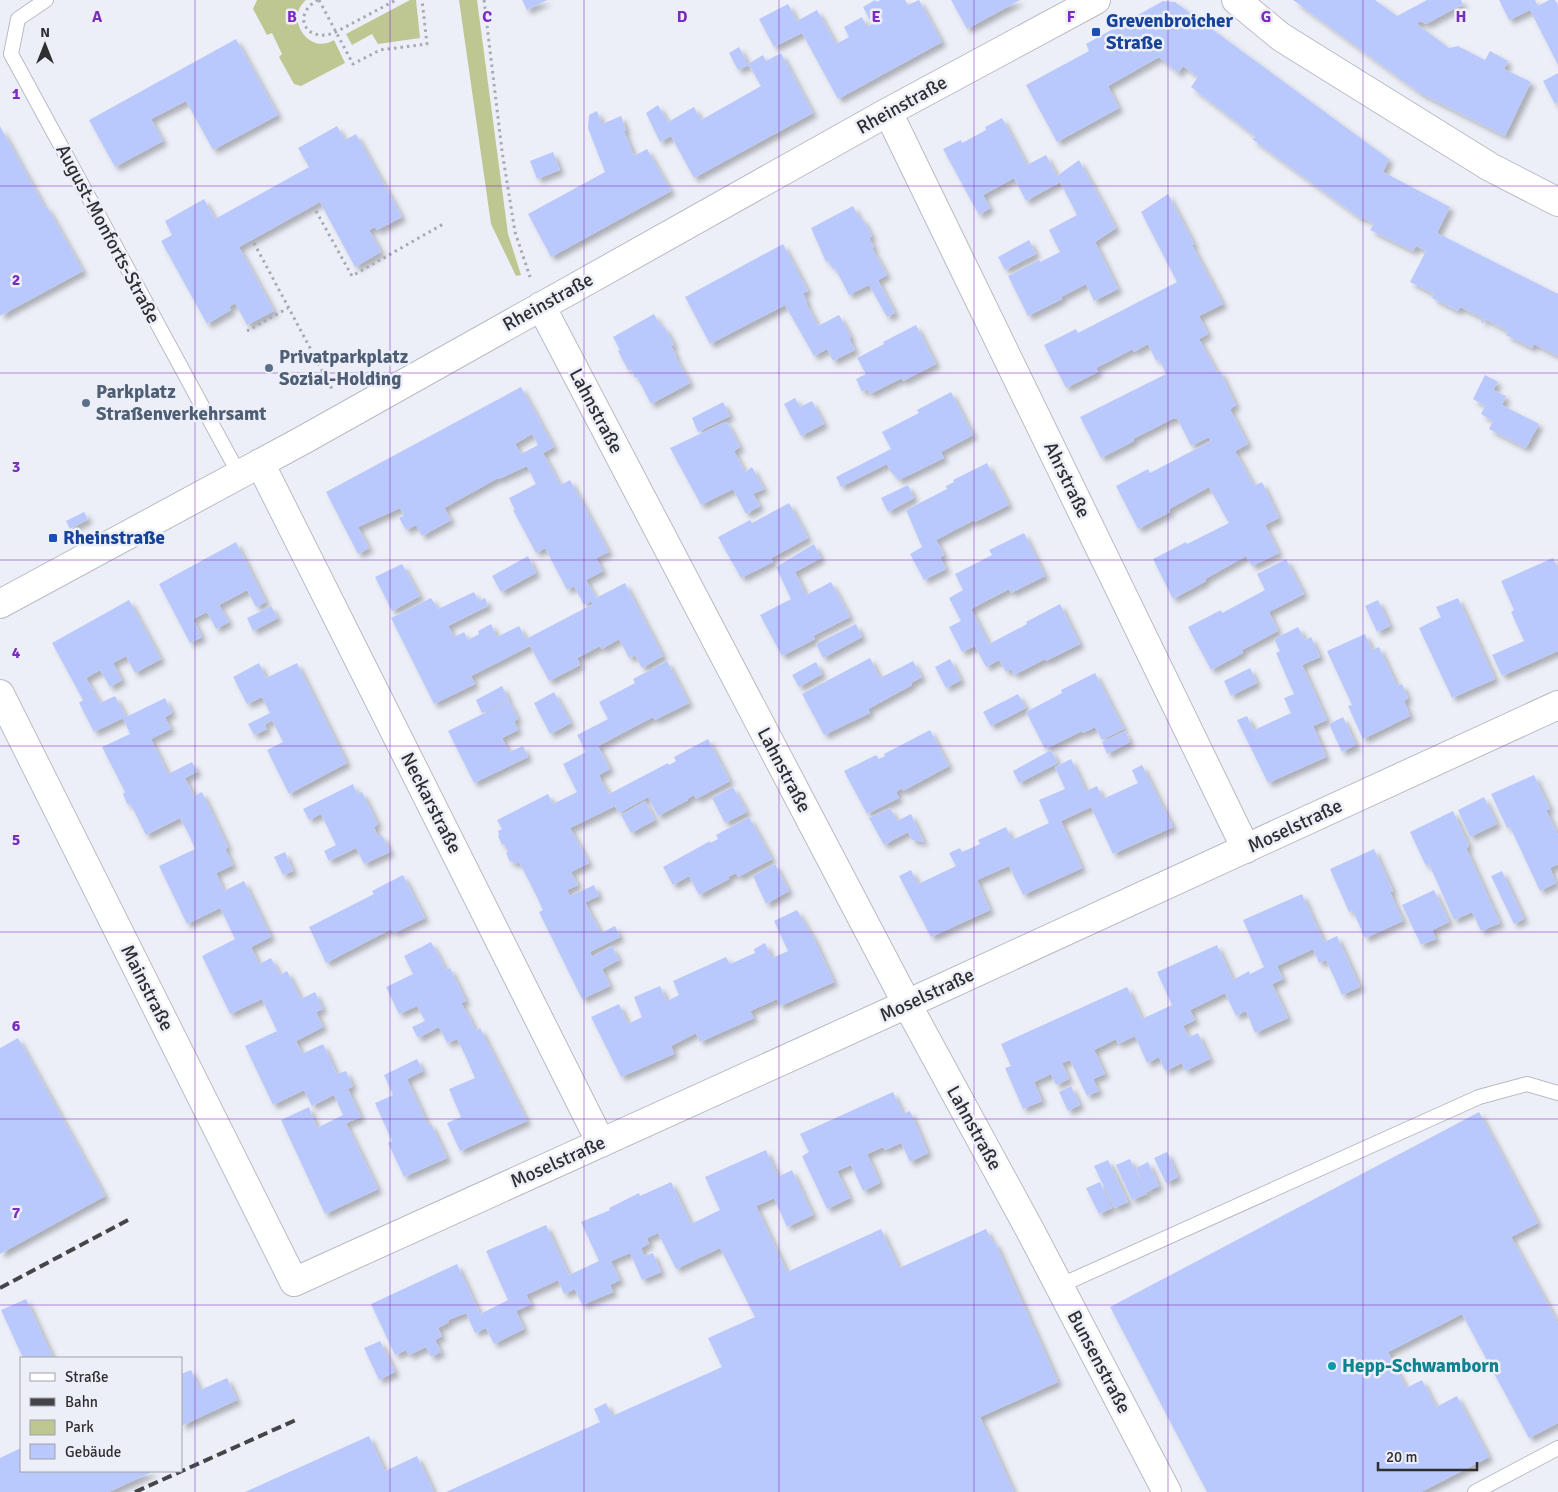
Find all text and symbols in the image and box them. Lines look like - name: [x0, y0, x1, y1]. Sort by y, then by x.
- text: A: [92, 7, 103, 27]
- text: B: [287, 7, 297, 27]
- text: C: [482, 7, 492, 27]
- text: D: [677, 7, 688, 27]
- text: E: [871, 7, 881, 27]
- text: F: [1067, 7, 1076, 27]
- text: G: [1261, 7, 1271, 27]
- text: H: [1456, 7, 1466, 27]
- place label: Grevenbroicher Straße: [1106, 9, 1234, 55]
- north arrow: [20, 20, 70, 70]
- text: N: [40, 24, 50, 41]
- marker: Grevenbroicher Straße: [1090, 26, 1102, 38]
- street label: Rheinstraße: [853, 70, 951, 140]
- text: 1: [12, 84, 21, 104]
- street label: August-Monforts-Straße: [51, 140, 165, 328]
- street label: Rheinstraße: [499, 267, 597, 337]
- text: 2: [12, 270, 20, 290]
- place label: Privatparkplatz Sozial-Holding: [279, 345, 409, 391]
- marker: Privatparkplatz Sozial-Holding: [263, 362, 275, 374]
- street label: Lahnstraße: [564, 364, 628, 458]
- place label: Parkplatz Straßenverkehrsamt: [96, 380, 266, 426]
- marker: Parkplatz Straßenverkehrsamt: [80, 397, 92, 409]
- street label: Ahrstraße: [1038, 438, 1096, 522]
- text: 3: [12, 457, 20, 477]
- place label: Rheinstraße: [63, 526, 165, 550]
- marker: Rheinstraße: [47, 532, 59, 544]
- text: 4: [12, 643, 21, 663]
- street label: Lahnstraße: [752, 723, 816, 817]
- street label: Neckarstraße: [395, 748, 467, 858]
- street label: Moselstraße: [1244, 794, 1346, 858]
- text: 5: [12, 830, 20, 850]
- street label: Mainstraße: [115, 941, 179, 1035]
- street label: Moselstraße: [876, 963, 978, 1027]
- text: 6: [12, 1016, 21, 1036]
- street label: Lahnstraße: [941, 1082, 1007, 1174]
- street label: Moselstraße: [507, 1130, 609, 1194]
- text: 7: [12, 1203, 21, 1223]
- street label: Bunsenstraße: [1062, 1306, 1136, 1418]
- place label: Hepp-Schwamborn: [1342, 1354, 1499, 1378]
- legend: [20, 1357, 182, 1472]
- marker: Hepp-Schwamborn: [1326, 1360, 1338, 1372]
- text: Straße: [65, 1368, 109, 1386]
- text: Bahn: [65, 1393, 98, 1411]
- text: Park: [65, 1418, 94, 1436]
- scale bar: [1378, 1440, 1477, 1472]
- text: Gebäude: [65, 1443, 121, 1461]
- text: 20 m: [1386, 1448, 1417, 1466]

